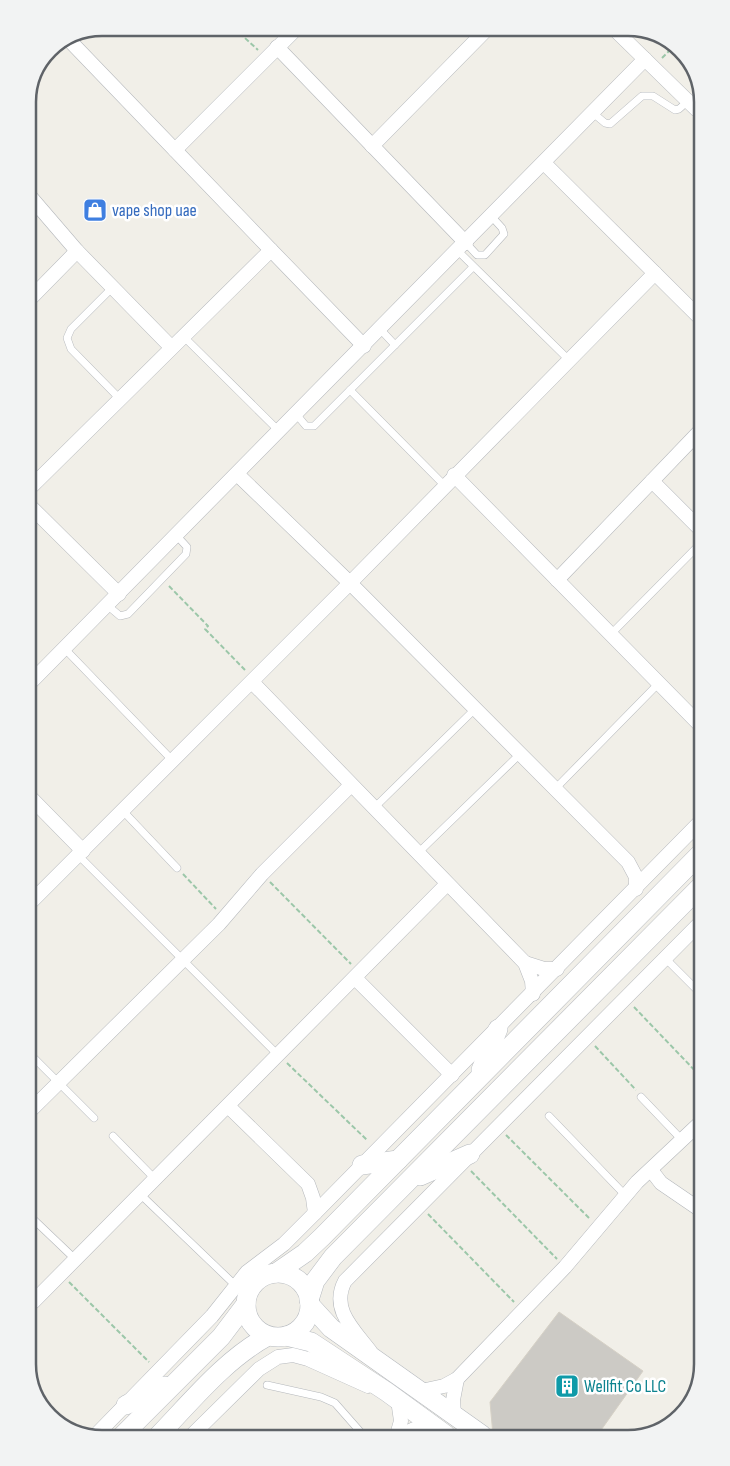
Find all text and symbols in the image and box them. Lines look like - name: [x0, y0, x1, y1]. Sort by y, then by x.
- shop icon: vape shop uae: [82, 197, 108, 223]
- place label: vape shop uae: [112, 200, 197, 221]
- building icon: Wellfit Co LLC: [554, 1373, 580, 1399]
- place label: Wellfit Co LLC: [584, 1376, 666, 1397]

